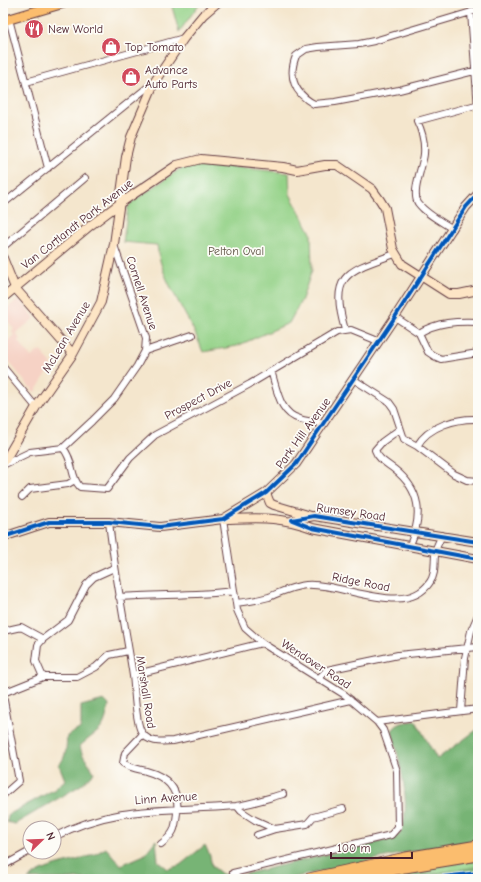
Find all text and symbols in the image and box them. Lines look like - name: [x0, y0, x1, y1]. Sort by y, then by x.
- restaurant icon: New World: [23, 18, 45, 40]
- place label: New World: [48, 22, 103, 36]
- shop icon: Top Tomato: [100, 36, 122, 58]
- place label: Top Tomato: [125, 40, 184, 54]
- place label: Advance Auto Parts: [145, 63, 197, 91]
- shop icon: Advance Auto Parts: [120, 66, 142, 88]
- street label: Van Cortlandt Park Avenue: [19, 176, 135, 272]
- park label: Pelton Oval: [208, 244, 264, 258]
- street label: Cornell Avenue: [123, 254, 161, 332]
- street label: McLean Avenue: [39, 299, 93, 375]
- street label: Prospect Drive: [162, 375, 234, 423]
- street label: Park Hill Avenue: [273, 395, 333, 471]
- street label: Rumsey Road: [316, 500, 386, 524]
- street label: Ridge Road: [331, 570, 391, 594]
- street label: Wendover Road: [279, 636, 353, 692]
- street label: Marshall Road: [133, 654, 159, 730]
- street label: Linn Avenue: [134, 789, 198, 807]
- north arrow: [22, 820, 62, 860]
- text: N: [43, 830, 58, 842]
- scale bar: [331, 834, 412, 860]
- text: 100 m: [337, 841, 370, 855]

